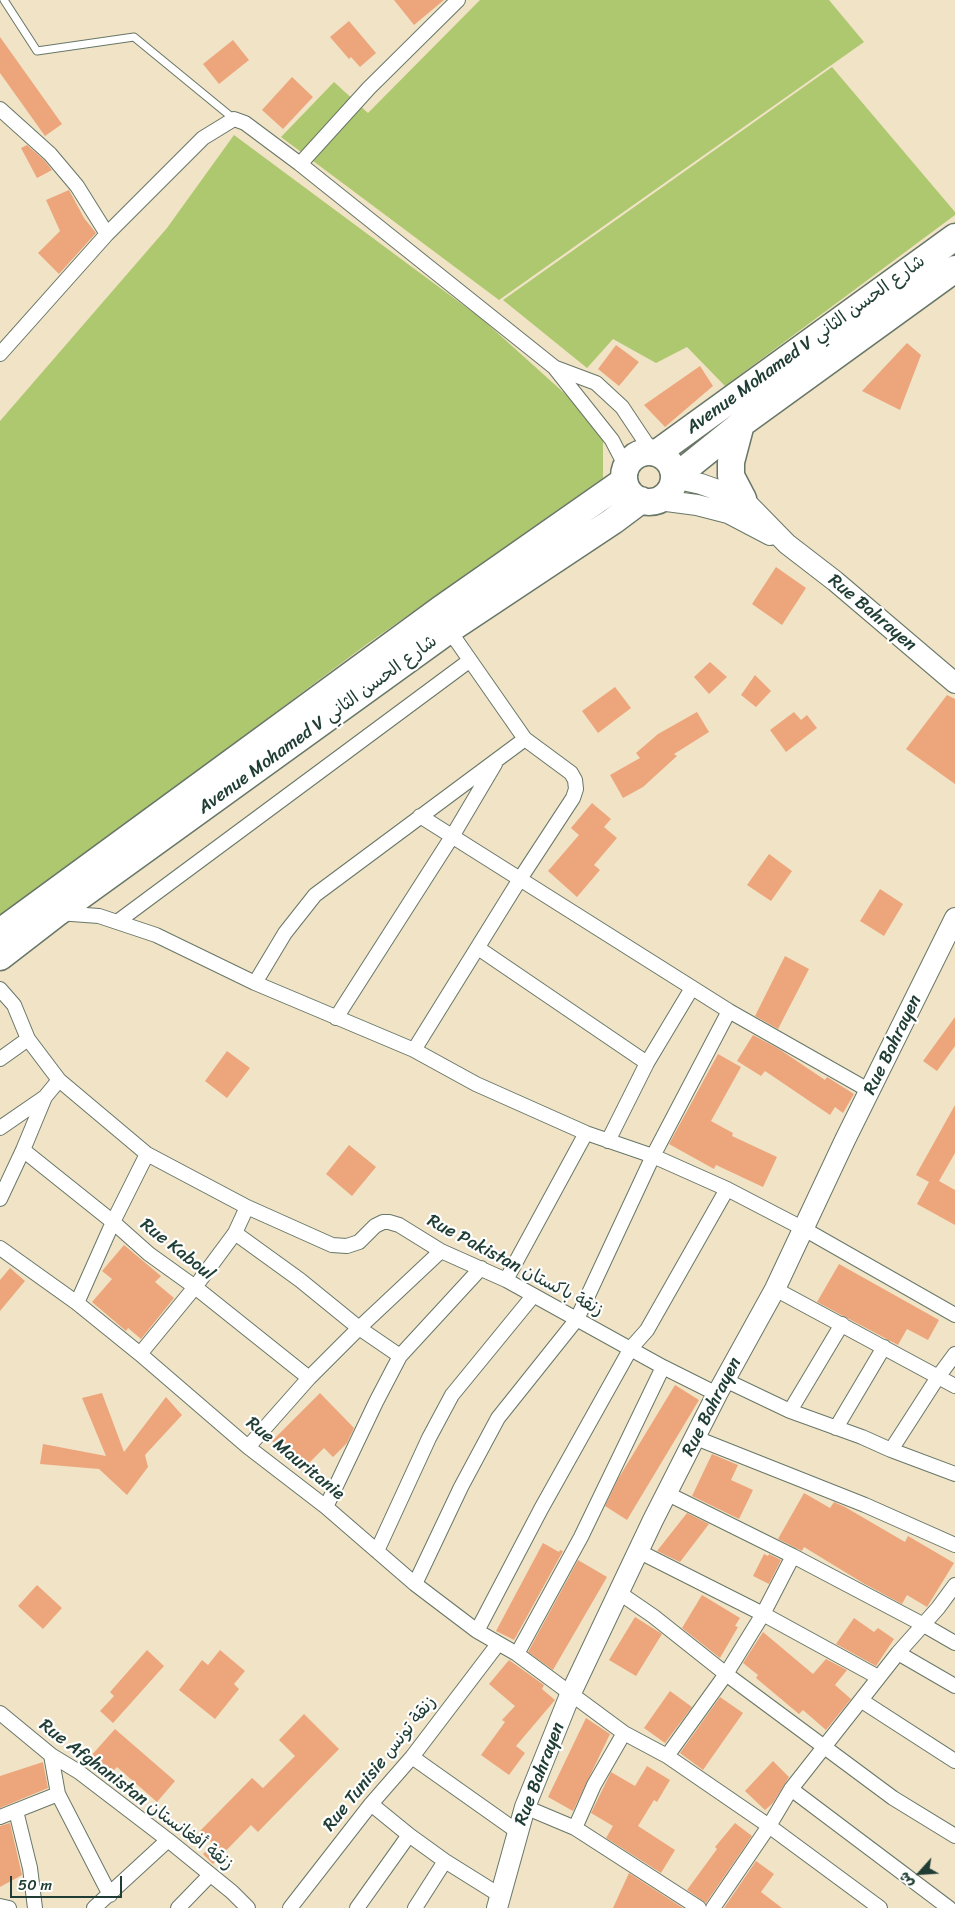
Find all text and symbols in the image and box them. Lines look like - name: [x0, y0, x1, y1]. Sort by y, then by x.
- street label: Avenue Mohamed V شارع الحسن الثاني: [682, 251, 930, 439]
- street label: Rue Bahrayen: [824, 570, 920, 656]
- street label: Avenue Mohamed V شارع الحسن الثاني: [194, 631, 442, 819]
- street label: Rue Bahrayen: [860, 992, 926, 1098]
- street label: Rue Pakistan زنقة باكستان: [423, 1210, 607, 1322]
- street label: Rue Kaboul: [136, 1214, 218, 1286]
- street label: Rue Bahrayen: [678, 1354, 746, 1460]
- street label: Rue Mauritanie: [241, 1413, 349, 1505]
- street label: Rue Tunisie زنقة تونس: [319, 1692, 441, 1836]
- street label: Rue Afghanistan زنقة أفغانستان: [35, 1715, 237, 1875]
- street label: Rue Bahrayen: [511, 1720, 569, 1828]
- north arrow: [895, 1848, 945, 1898]
- scale bar: [12, 1866, 125, 1898]
- text: ش: [891, 1867, 921, 1892]
- text: 50 m: [18, 1872, 52, 1898]

